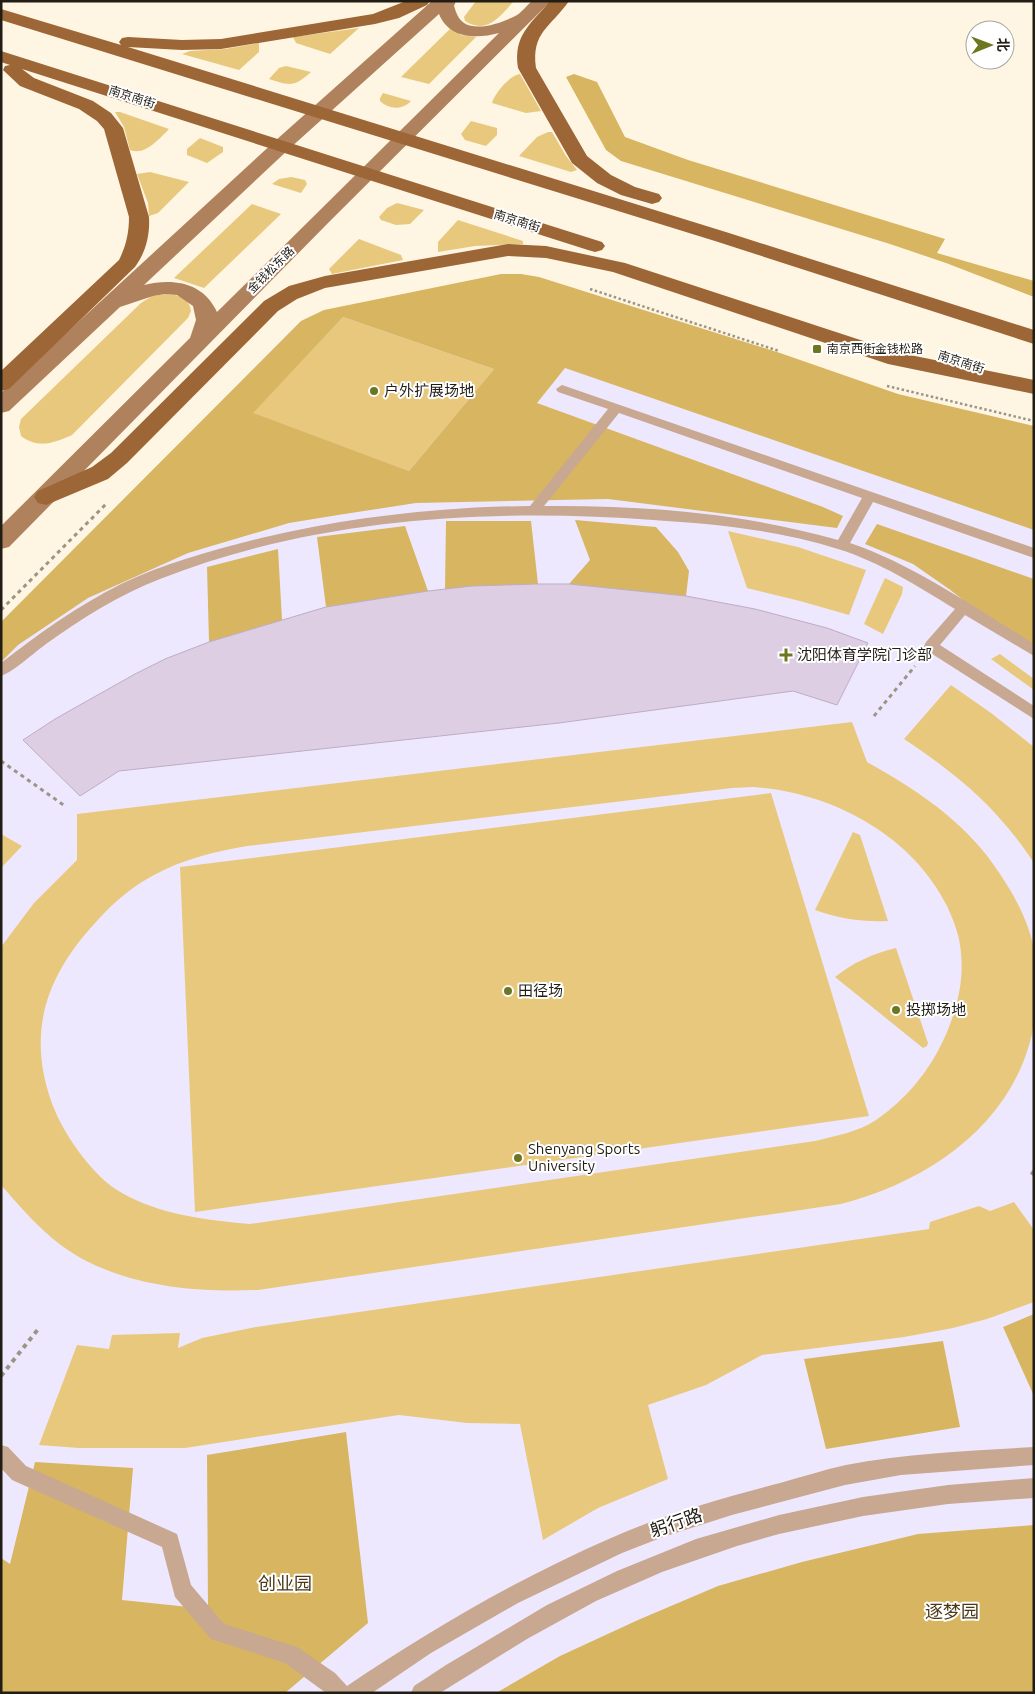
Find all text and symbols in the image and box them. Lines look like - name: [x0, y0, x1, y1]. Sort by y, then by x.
- north arrow: [965, 20, 1015, 70]
- text: 北: [995, 38, 1011, 52]
- street label: 南京南街: [107, 83, 157, 110]
- street label: 南京南街: [492, 207, 542, 234]
- street label: 金钱松东路: [245, 244, 296, 295]
- place label: 南京西街金钱松路: [827, 342, 923, 355]
- marker: 南京西街金钱松路: [811, 343, 823, 355]
- street label: 南京南街: [936, 348, 986, 375]
- place label: 户外扩展场地: [384, 382, 474, 399]
- marker: 户外扩展场地: [368, 385, 380, 397]
- place label: 沈阳体育学院门诊部: [797, 646, 932, 663]
- marker: 沈阳体育学院门诊部: [779, 648, 793, 662]
- place label: 田径场: [518, 982, 563, 999]
- marker: 田径场: [502, 985, 514, 997]
- place label: 投掷场地: [906, 1001, 966, 1018]
- marker: 投掷场地: [890, 1004, 902, 1016]
- place label: Shenyang Sports University: [528, 1140, 640, 1174]
- marker: Shenyang Sports University: [512, 1152, 524, 1164]
- street label: 躬行路: [647, 1504, 704, 1540]
- park label: 创业园: [258, 1573, 312, 1593]
- park label: 逐梦园: [925, 1601, 979, 1621]

